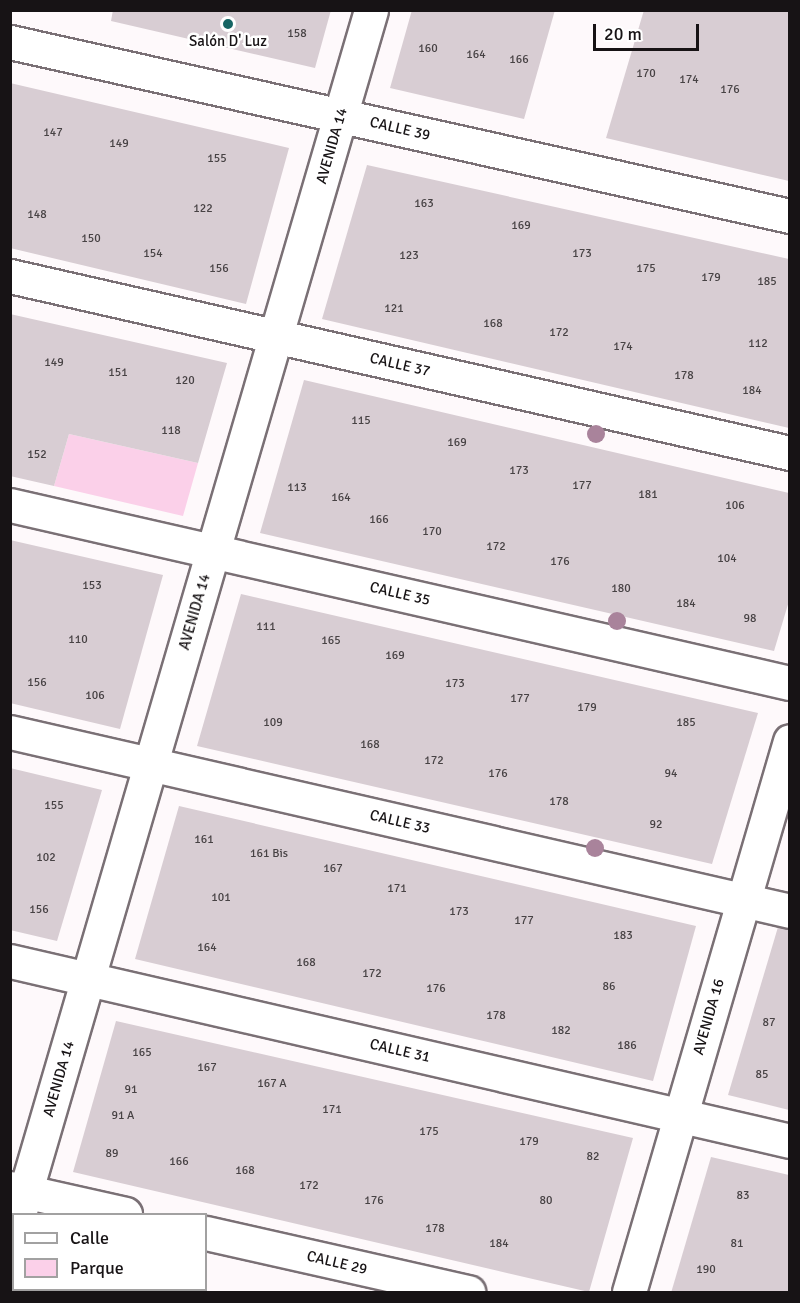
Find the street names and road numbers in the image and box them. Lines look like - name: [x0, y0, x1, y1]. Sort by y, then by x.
- street label: AVENIDA 14: [313, 106, 351, 186]
- street label: CALLE 39: [368, 113, 432, 145]
- street label: CALLE 37: [368, 349, 432, 381]
- street label: AVENIDA 14: [176, 572, 214, 652]
- street label: CALLE 35: [368, 578, 432, 610]
- street label: CALLE 33: [368, 806, 432, 838]
- street label: AVENIDA 16: [690, 977, 728, 1057]
- street label: CALLE 31: [368, 1035, 432, 1067]
- street label: AVENIDA 14: [40, 1039, 78, 1119]
- street label: CALLE 29: [305, 1247, 369, 1279]

